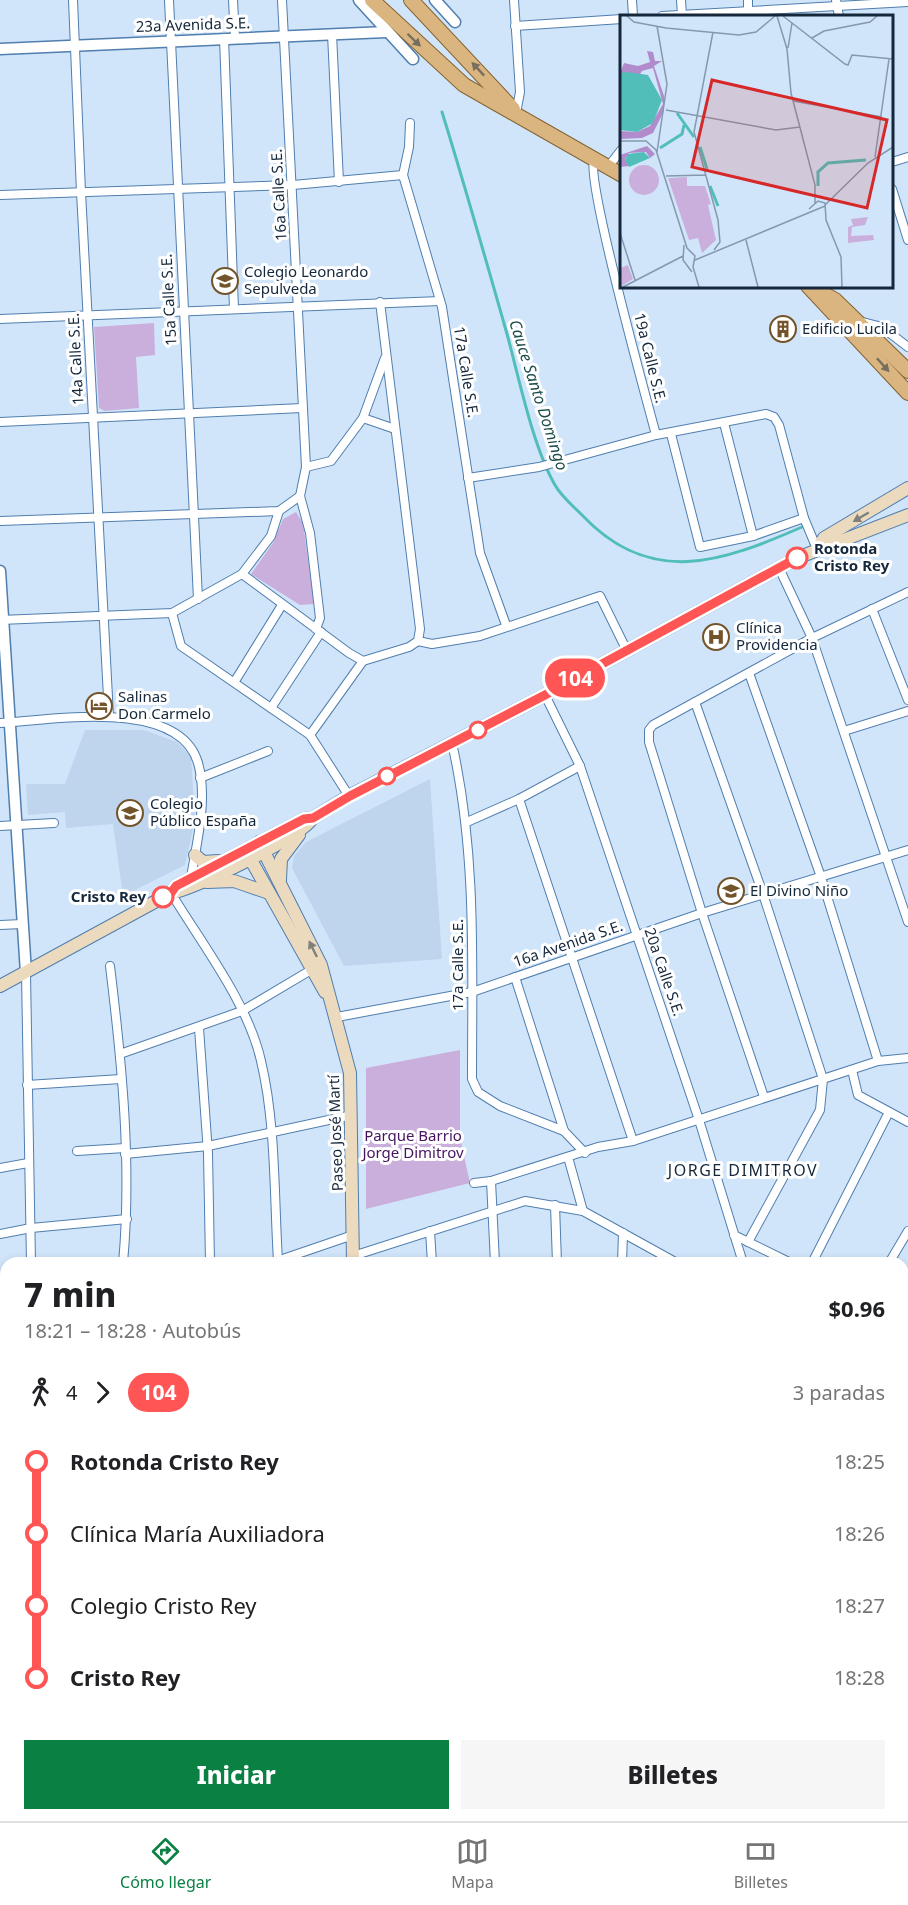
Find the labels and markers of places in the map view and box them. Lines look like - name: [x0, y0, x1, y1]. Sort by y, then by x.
- place label: Colegio Leonardo Sepulveda: [244, 261, 368, 298]
- school or university icon: Colegio Leonardo Sepulveda: [210, 266, 240, 296]
- building icon: Edificio Lucila: [768, 314, 798, 344]
- place label: Edificio Lucila: [802, 318, 897, 338]
- place label: Rotonda Cristo Rey: [814, 538, 890, 575]
- marker: Rotonda Cristo Rey: [786, 547, 808, 569]
- place label: Clínica Providencia: [736, 617, 818, 654]
- hospital icon: Clínica Providencia: [701, 622, 731, 652]
- place label: Salinas Don Carmelo: [118, 686, 211, 723]
- hotel icon: Salinas Don Carmelo: [84, 691, 114, 721]
- unlabelled marker: [469, 721, 487, 739]
- unlabelled marker: [378, 767, 396, 785]
- place label: Colegio Público España: [150, 793, 256, 830]
- school or university icon: Colegio Público España: [115, 798, 145, 828]
- school or university icon: El Divino Niño: [716, 876, 746, 906]
- place label: El Divino Niño: [750, 880, 848, 900]
- place label: Cristo Rey: [71, 886, 146, 906]
- marker: Cristo Rey: [152, 886, 174, 908]

